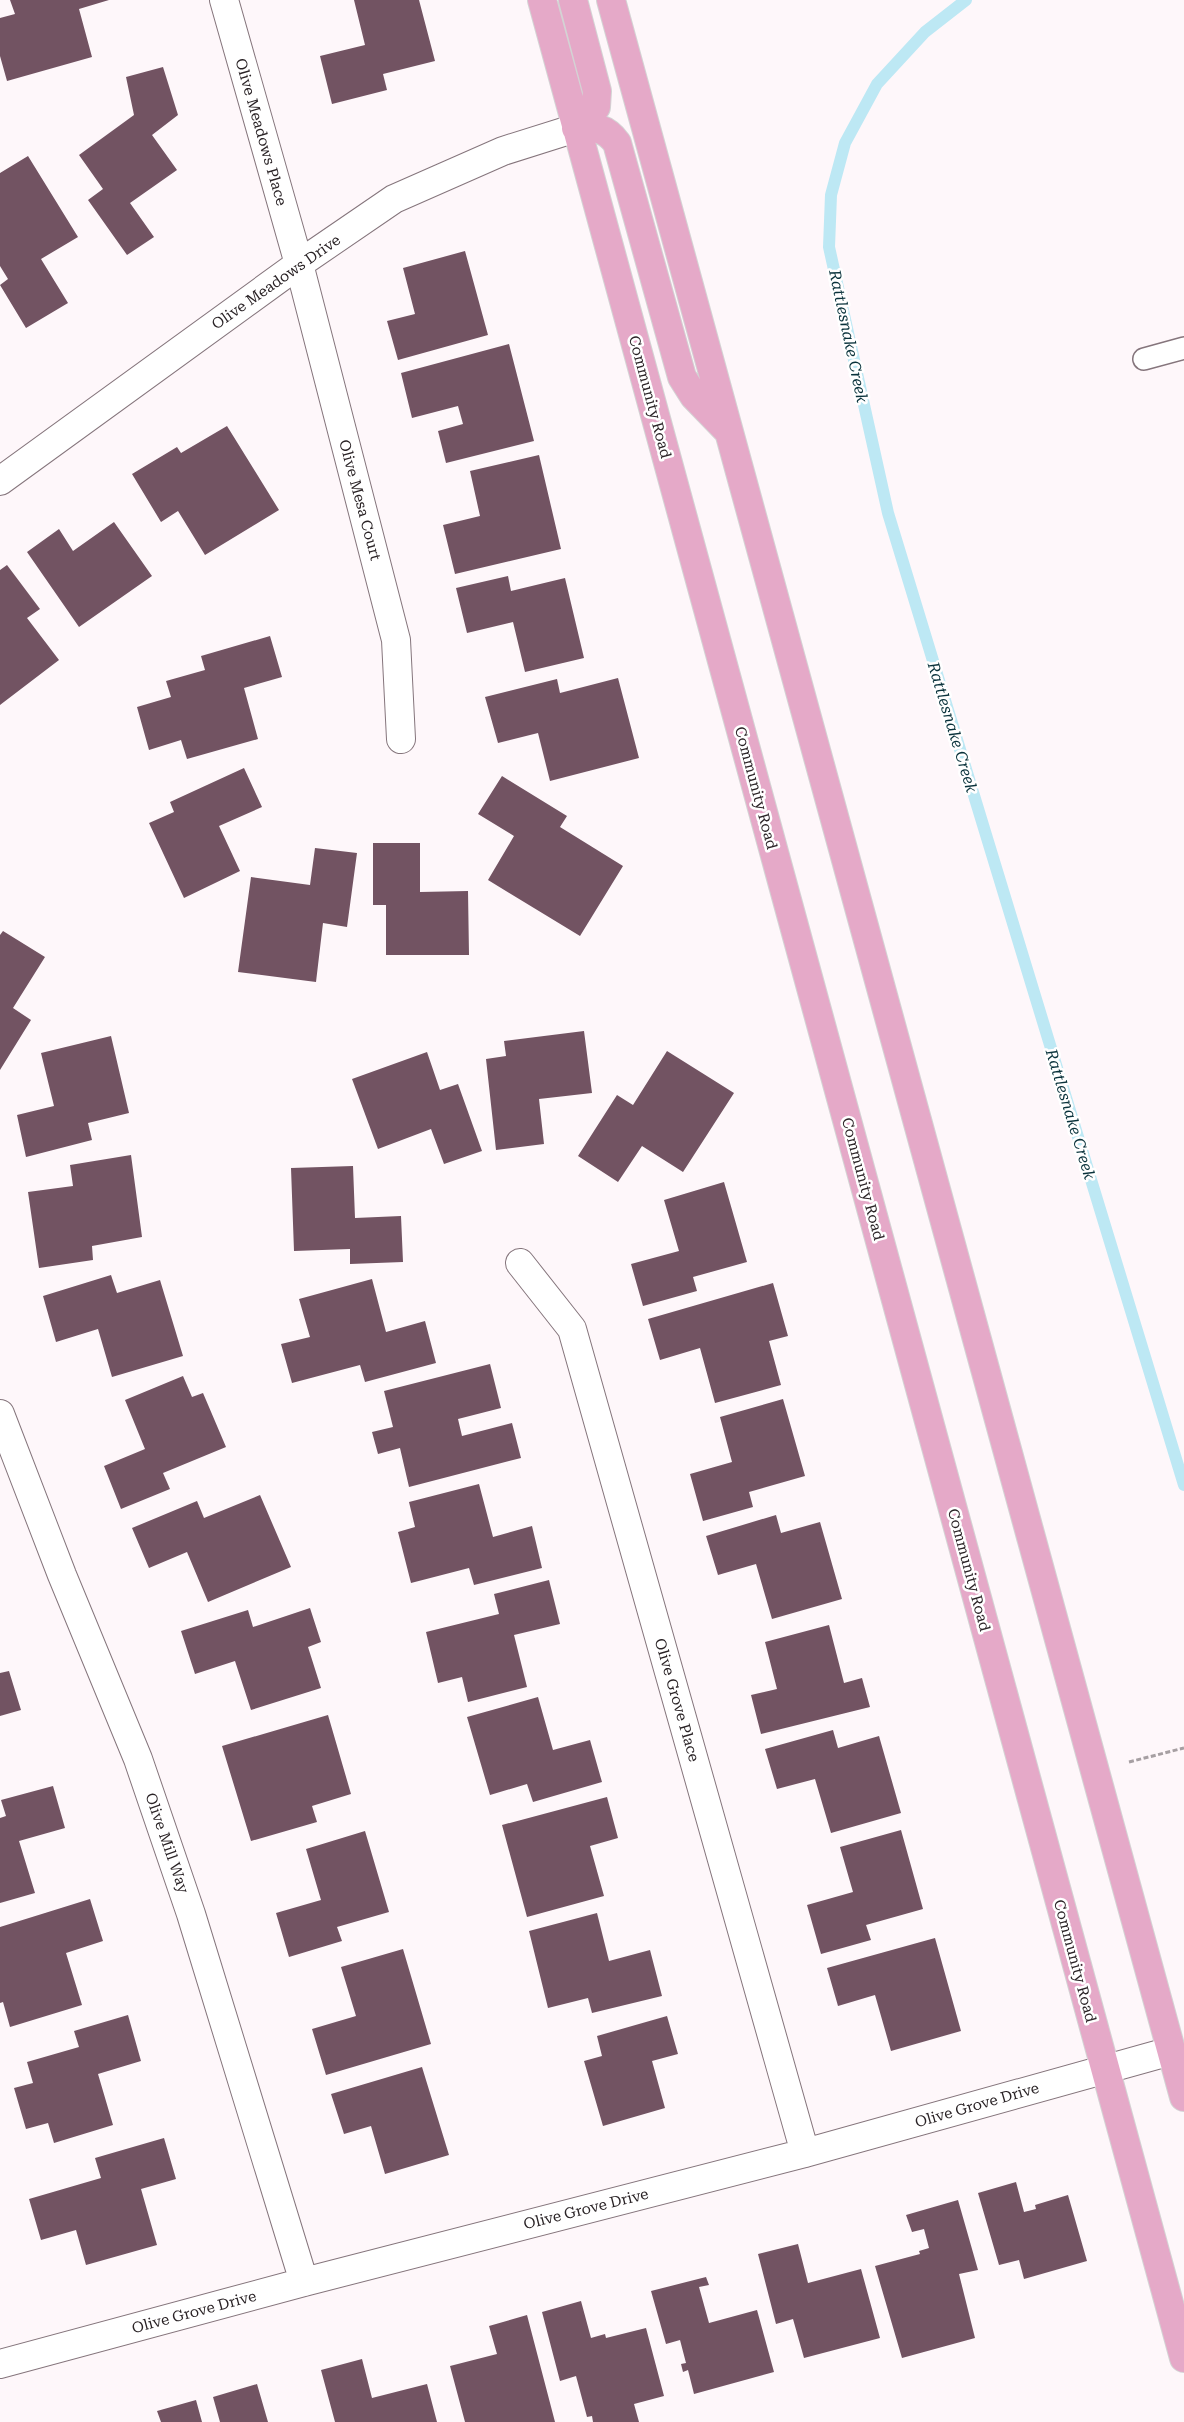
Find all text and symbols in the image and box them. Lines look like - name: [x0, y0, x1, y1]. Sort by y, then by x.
- street label: Olive Meadows Place: [231, 56, 291, 208]
- street label: Olive Meadows Drive: [208, 231, 344, 333]
- water label: Rattlesnake Creek: [825, 267, 872, 405]
- street label: Community Road: [625, 334, 675, 461]
- street label: Olive Mesa Court: [335, 438, 385, 563]
- water label: Rattlesnake Creek: [923, 659, 981, 795]
- street label: Community Road: [731, 725, 781, 852]
- water label: Rattlesnake Creek: [1041, 1046, 1099, 1182]
- street label: Community Road: [838, 1116, 888, 1243]
- street label: Community Road: [944, 1507, 994, 1634]
- street label: Olive Grove Place: [651, 1636, 703, 1764]
- street label: Olive Mill Way: [141, 1790, 193, 1896]
- street label: Community Road: [1050, 1898, 1100, 2025]
- street label: Olive Grove Drive: [913, 2079, 1041, 2131]
- street label: Olive Grove Drive: [522, 2185, 650, 2233]
- street label: Olive Grove Drive: [130, 2287, 258, 2337]

